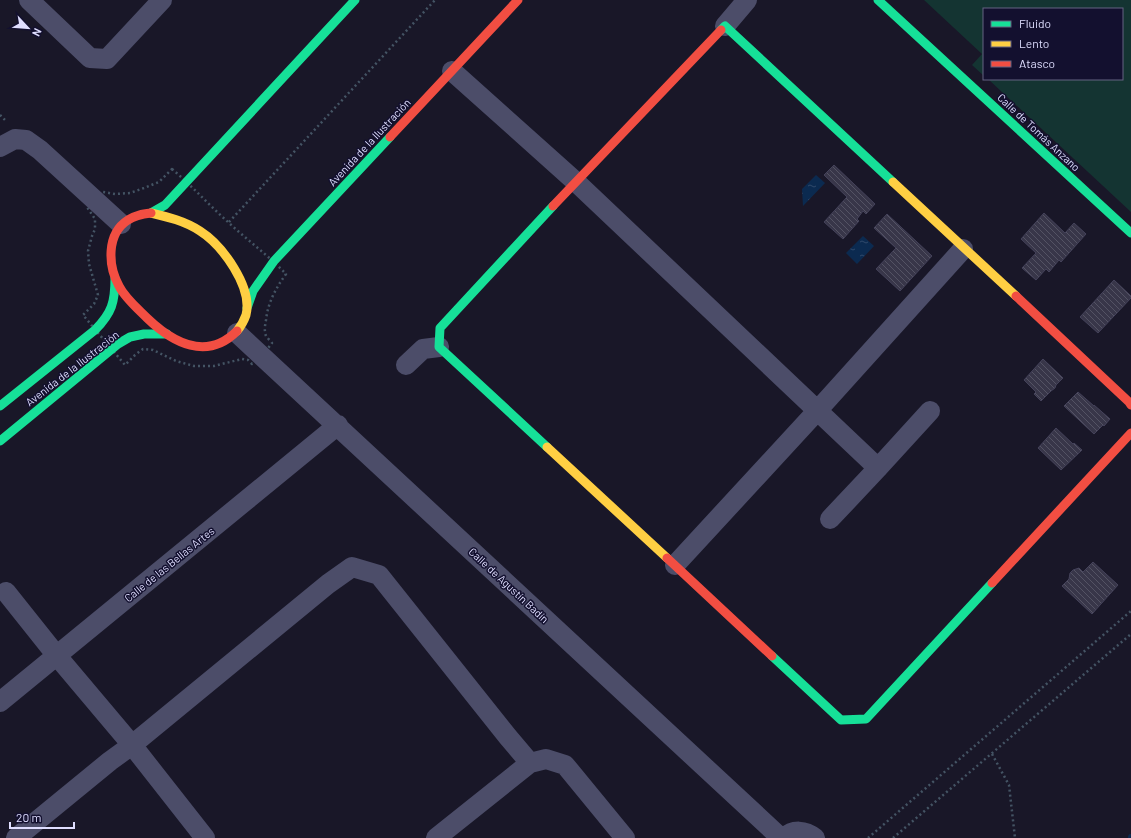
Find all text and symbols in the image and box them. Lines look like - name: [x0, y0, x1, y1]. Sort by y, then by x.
- north arrow: [8, 8, 48, 48]
- legend: [983, 8, 1123, 80]
- text: Fluido: [1019, 16, 1051, 30]
- text: N: [30, 26, 45, 39]
- text: Lento: [1019, 36, 1049, 50]
- text: Atasco: [1019, 56, 1055, 70]
- street label: Calle de Tomás Anzano: [995, 90, 1083, 174]
- street label: Avenida de la Ilustración: [325, 96, 413, 188]
- street label: Avenida de la Ilustración: [23, 328, 121, 408]
- street label: Calle de las Bellas Artes: [121, 524, 217, 604]
- street label: Calle de Agustín Badín: [466, 545, 552, 625]
- scale bar: [10, 804, 74, 830]
- text: 20 m: [16, 810, 42, 824]

